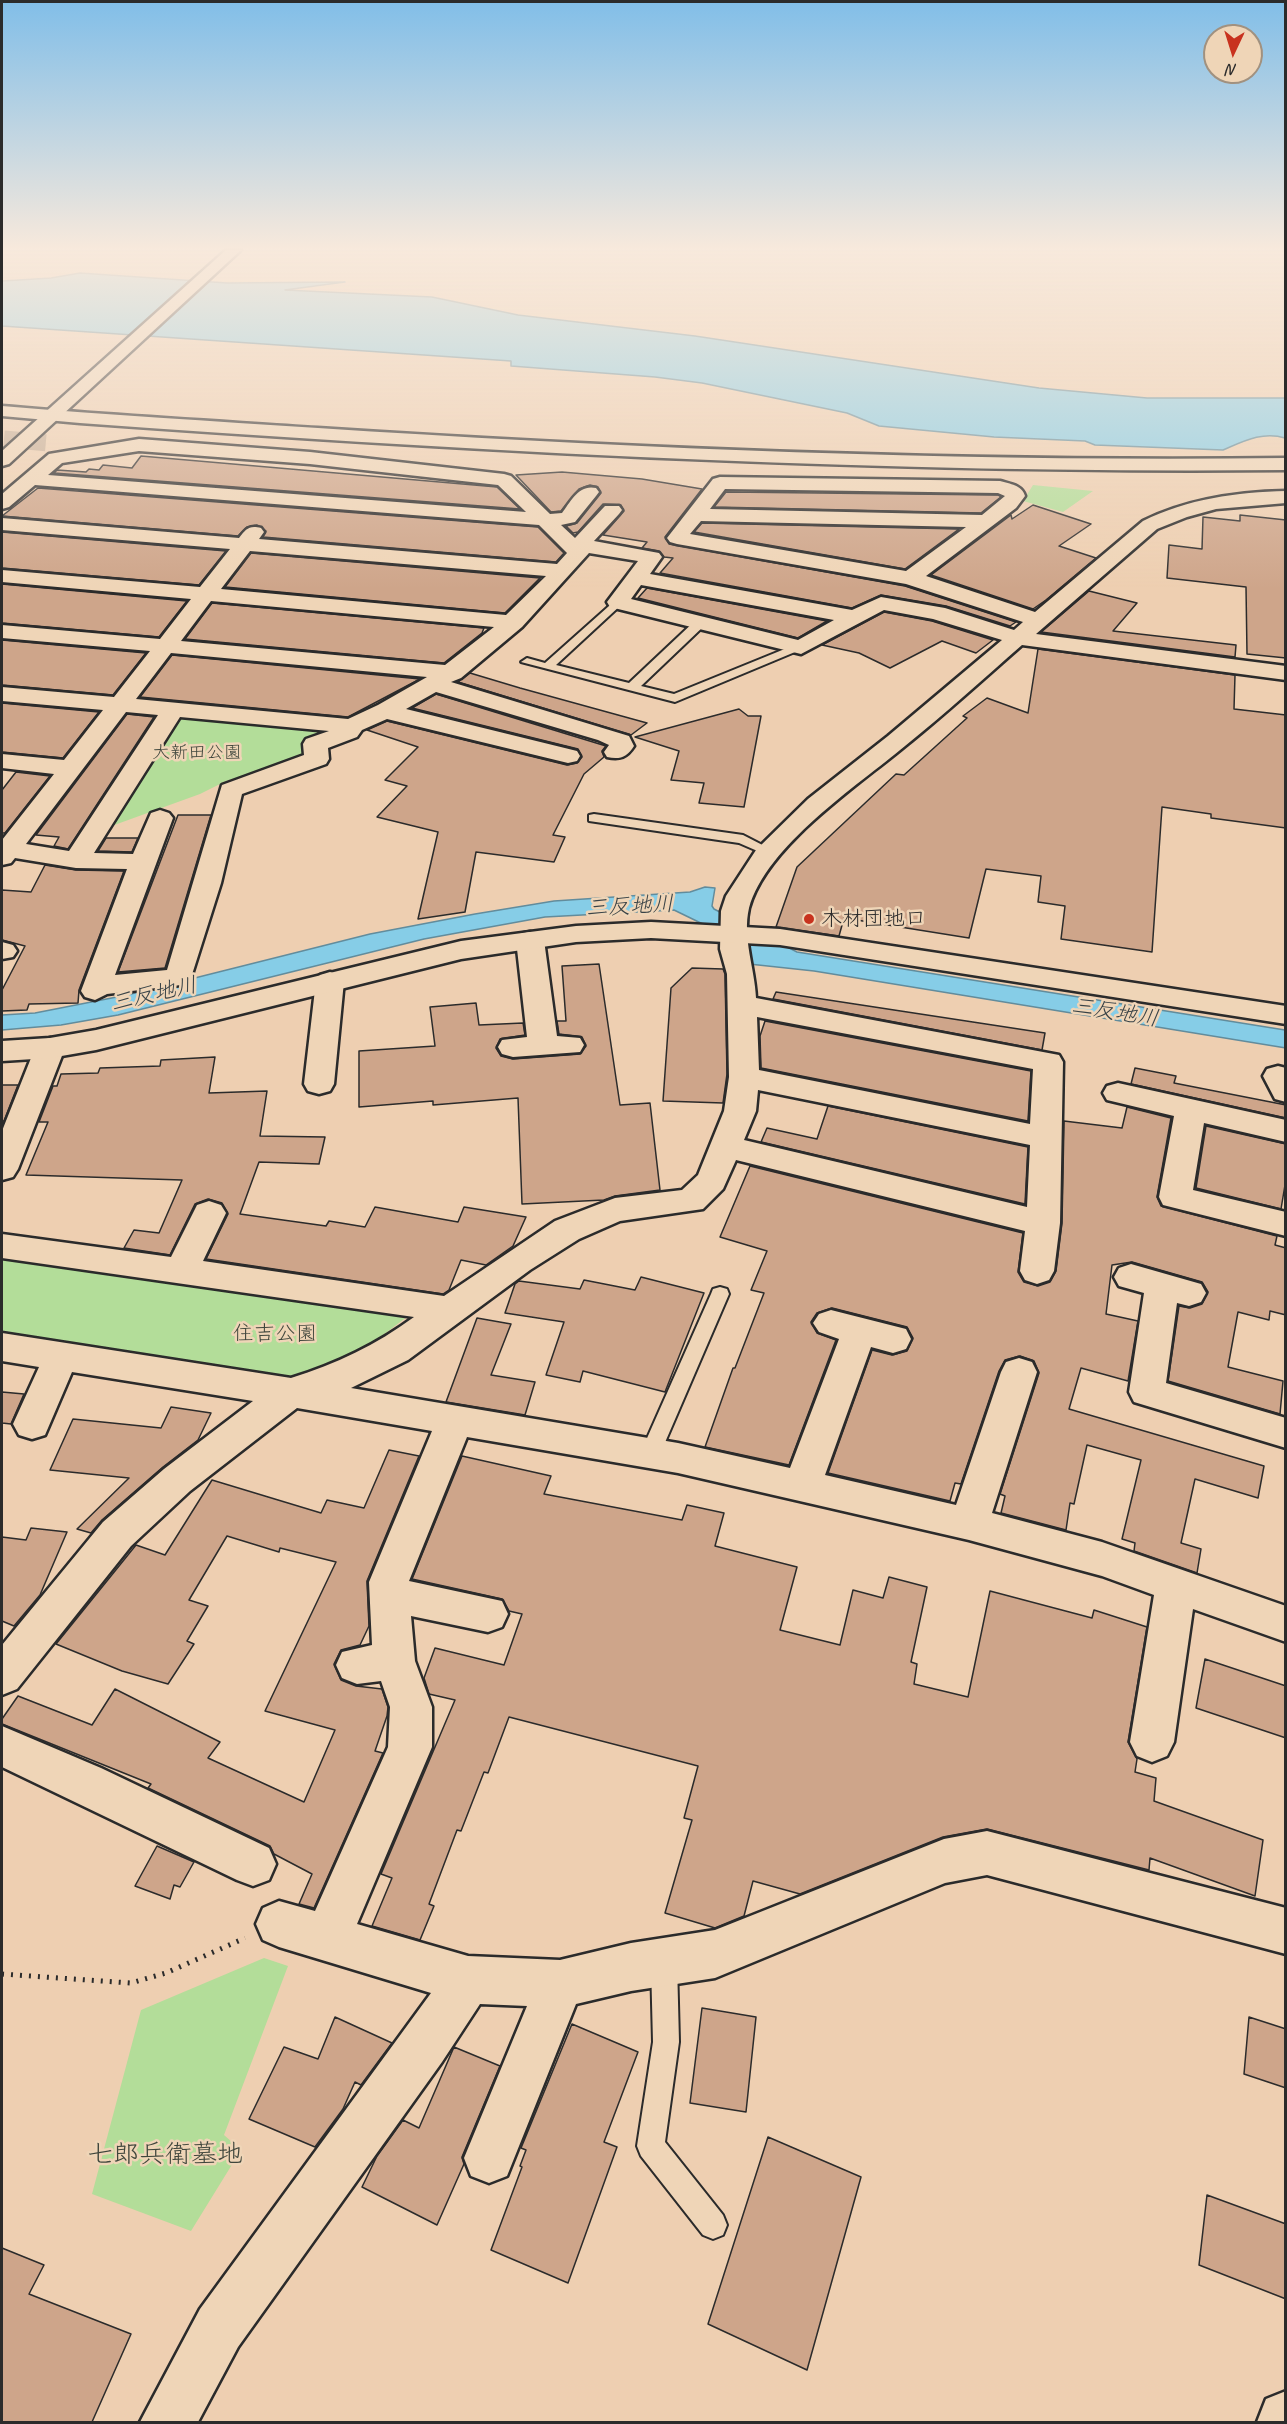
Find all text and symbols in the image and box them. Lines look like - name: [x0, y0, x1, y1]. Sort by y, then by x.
- north arrow: [1203, 24, 1263, 84]
- text: N: [1226, 60, 1238, 80]
- park label: 大新田公園: [152, 742, 242, 764]
- water label: 三反地川: [585, 892, 675, 922]
- place label: 木材団地口: [821, 906, 926, 932]
- marker: 木材団地口: [802, 912, 816, 926]
- water label: 三反地川: [108, 972, 200, 1018]
- water label: 三反地川: [1069, 993, 1161, 1033]
- park label: 住吉公園: [233, 1321, 317, 1347]
- park label: 七郎兵衛墓地: [87, 2139, 243, 2171]

